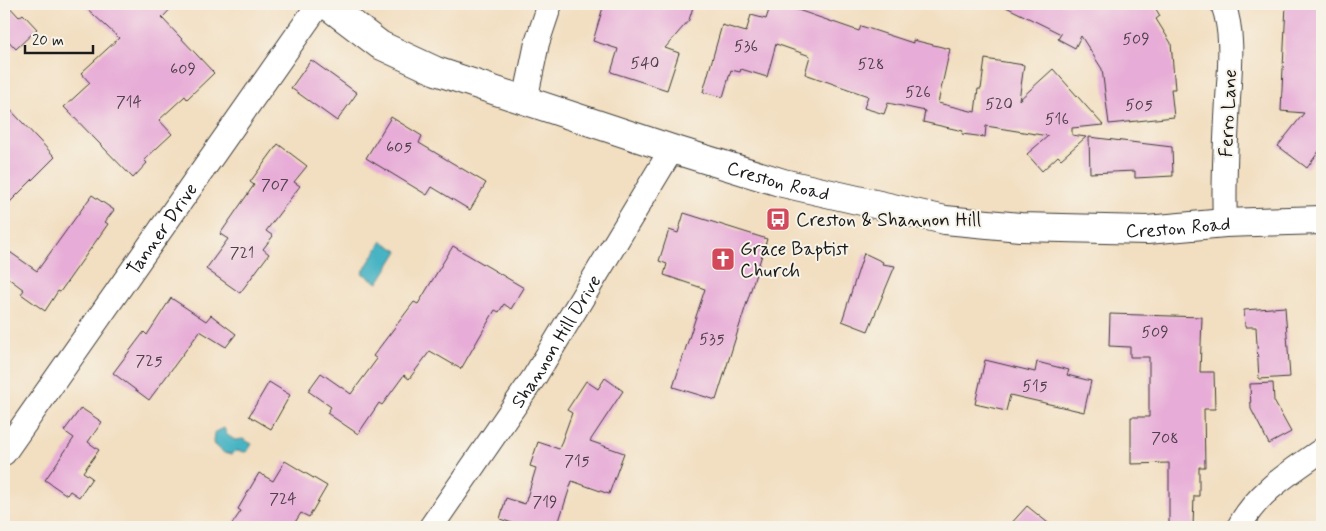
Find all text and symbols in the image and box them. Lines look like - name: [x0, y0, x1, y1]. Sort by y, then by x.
- scale bar: [25, 22, 92, 54]
- house number: 509: [1122, 29, 1150, 50]
- text: 20 m: [32, 31, 64, 51]
- house number: 536: [734, 36, 758, 57]
- house number: 540: [631, 53, 659, 74]
- house number: 528: [858, 54, 884, 75]
- house number: 609: [170, 59, 196, 80]
- street label: Ferro Lane: [1214, 68, 1243, 158]
- house number: 526: [905, 82, 931, 103]
- house number: 714: [116, 92, 142, 113]
- house number: 520: [985, 94, 1013, 115]
- house number: 505: [1125, 95, 1153, 116]
- house number: 516: [1045, 109, 1069, 130]
- house number: 605: [386, 137, 412, 158]
- street label: Creston Road: [724, 156, 832, 207]
- house number: 707: [261, 175, 289, 196]
- street label: Tanner Drive: [121, 178, 204, 281]
- bus stop icon: Creston & Shannon Hill: [765, 206, 791, 232]
- place label: Creston & Shannon Hill: [796, 208, 981, 233]
- street label: Creston Road: [1125, 212, 1231, 244]
- place label: Grace Baptist Church: [740, 237, 849, 284]
- house number: 721: [230, 243, 254, 264]
- church icon: Grace Baptist Church: [710, 246, 736, 272]
- street label: Shannon Hill Drive: [506, 270, 607, 413]
- house number: 509: [1141, 322, 1169, 343]
- house number: 535: [699, 329, 725, 350]
- house number: 725: [135, 351, 163, 372]
- house number: 515: [1022, 376, 1048, 397]
- house number: 708: [1151, 428, 1179, 449]
- house number: 715: [564, 451, 590, 472]
- house number: 724: [269, 489, 297, 510]
- house number: 719: [532, 492, 558, 513]

